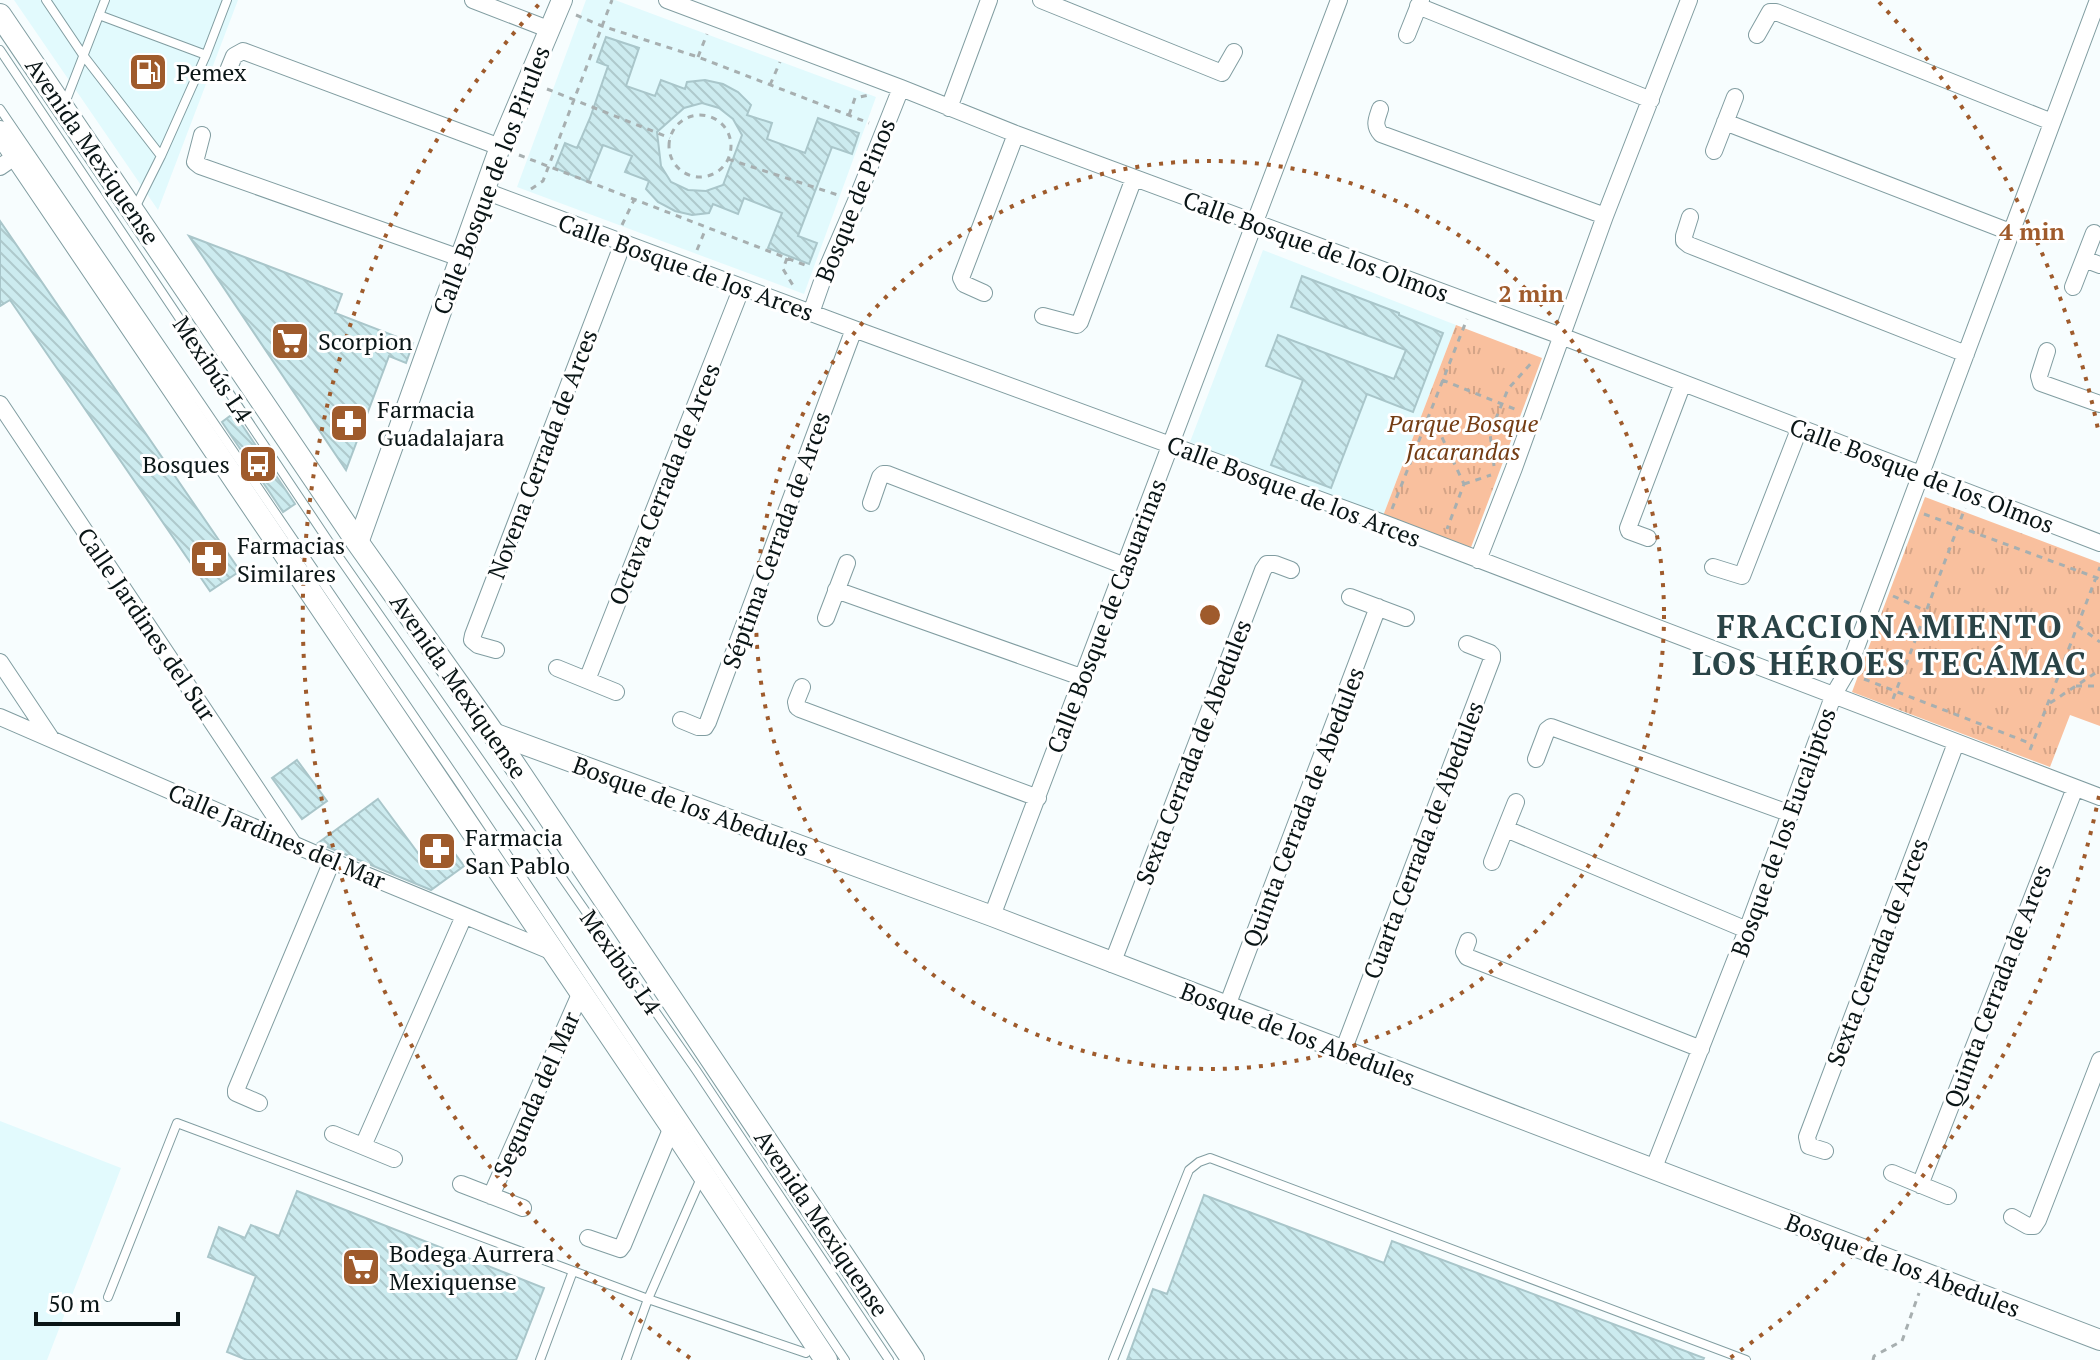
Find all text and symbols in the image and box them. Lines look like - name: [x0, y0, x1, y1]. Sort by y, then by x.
- street label: Calle Bosque de los Pirules: [425, 41, 557, 319]
- street label: Avenida Mexiquense: [18, 51, 168, 251]
- fuel station icon: Pemex: [127, 51, 169, 93]
- place label: Pemex: [176, 56, 247, 88]
- street label: Bosque de Pinos: [808, 113, 902, 287]
- street label: Calle Bosque de los Olmos: [1179, 183, 1453, 309]
- street label: Calle Bosque de los Arces: [554, 206, 818, 328]
- text: 4 min: [1999, 215, 2065, 247]
- text: 2 min: [1498, 277, 1564, 309]
- street label: Mexibús L4: [166, 310, 260, 428]
- supermarket icon: Scorpion: [269, 320, 311, 362]
- place label: Scorpion: [318, 325, 412, 357]
- street label: Novena Cerrada de Arces: [480, 325, 604, 583]
- street label: Octava Cerrada de Arces: [601, 358, 727, 610]
- place label: Farmacia Guadalajara: [377, 393, 505, 453]
- pharmacy icon: Farmacia Guadalajara: [328, 402, 370, 444]
- street label: Séptima Cerrada de Arces: [715, 407, 837, 673]
- park label: Parque Bosque Jacarandas: [1387, 407, 1539, 467]
- street label: Calle Bosque de los Olmos: [1785, 410, 2059, 540]
- street label: Calle Bosque de los Arces: [1162, 428, 1426, 554]
- bus stop icon: Bosques: [237, 443, 279, 485]
- place label: Bosques: [142, 448, 230, 480]
- street label: Calle Bosque de Casuarinas: [1039, 474, 1173, 758]
- street label: Calle Jardines del Sur: [70, 521, 224, 728]
- place label: Farmacias Similares: [237, 529, 345, 589]
- pharmacy icon: Farmacias Similares: [188, 538, 230, 580]
- street label: Avenida Mexiquense: [383, 587, 535, 785]
- centre of rings: [1196, 601, 1224, 629]
- district label: FRACCIONAMIENTO LOS HÉROES TECÁMAC: [1692, 605, 2088, 684]
- street label: Sexta Cerrada de Abedules: [1128, 615, 1258, 889]
- street label: Quinta Cerrada de Abedules: [1235, 662, 1371, 952]
- street label: Cuarta Cerrada de Abedules: [1355, 696, 1491, 984]
- street label: Bosque de los Eucaliptos: [1723, 703, 1843, 961]
- street label: Bosque de los Abedules: [568, 748, 814, 864]
- street label: Calle Jardines del Mar: [163, 776, 391, 897]
- place label: Farmacia San Pablo: [465, 821, 570, 881]
- pharmacy icon: Farmacia San Pablo: [416, 830, 458, 872]
- street label: Sexta Cerrada de Arces: [1819, 833, 1935, 1071]
- street label: Quinta Cerrada de Arces: [1936, 860, 2058, 1112]
- street label: Mexibús L4: [573, 903, 669, 1021]
- street label: Bosque de los Abedules: [1176, 974, 1420, 1094]
- street label: Segunda del Mar: [485, 1006, 587, 1182]
- street label: Avenida Mexiquense: [747, 1123, 897, 1323]
- street label: Bosque de los Abedules: [1781, 1205, 2025, 1325]
- place label: Bodega Aurrera Mexiquense: [389, 1237, 555, 1297]
- supermarket icon: Bodega Aurrera Mexiquense: [340, 1246, 382, 1288]
- scale bar: [36, 1276, 178, 1326]
- text: 50 m: [48, 1287, 100, 1319]

